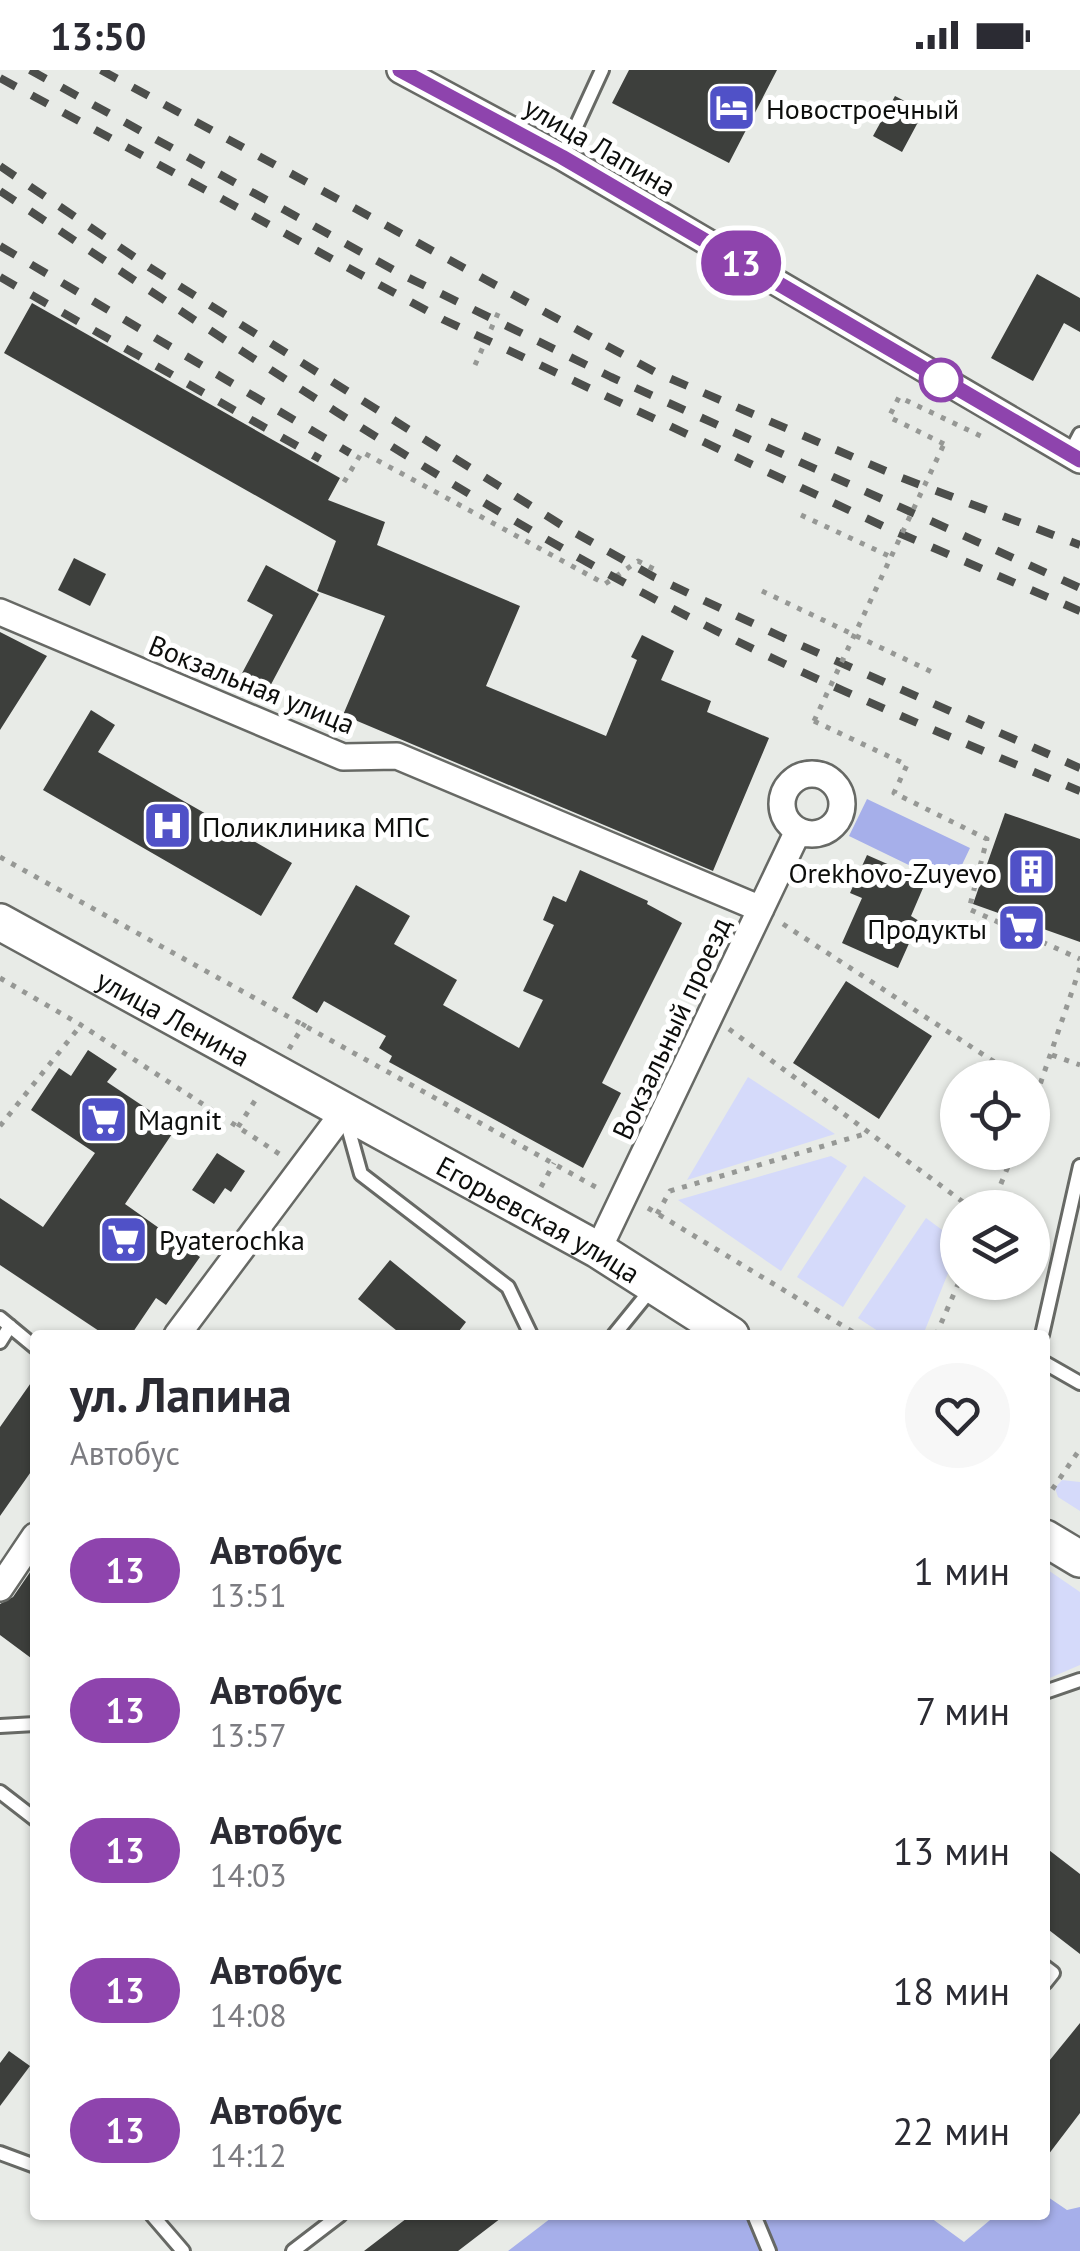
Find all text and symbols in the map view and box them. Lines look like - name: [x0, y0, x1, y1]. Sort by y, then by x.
- text: 13:50: [50, 11, 146, 60]
- hotel icon: Новостроечный: [705, 82, 757, 134]
- street label: улица Лапина: [518, 88, 682, 204]
- place label: Новостроечный: [766, 90, 959, 127]
- line badge: 13: [696, 230, 786, 296]
- text: 13: [721, 240, 761, 286]
- unlabelled marker: [920, 359, 962, 401]
- street label: Вокзальная улица: [143, 626, 361, 742]
- hospital icon: Поликлиника МПС: [141, 800, 193, 852]
- place label: Поликлиника МПС: [202, 808, 430, 845]
- building icon: Orekhovo-Zuyevo: [1006, 846, 1058, 898]
- place label: Orekhovo-Zuyevo: [788, 854, 997, 891]
- supermarket icon: Продукты: [996, 902, 1048, 954]
- place label: Продукты: [867, 910, 987, 947]
- street label: Вокзальный проезд: [603, 911, 739, 1145]
- street label: улица Ленина: [90, 960, 257, 1074]
- map controls: [940, 1060, 1050, 1300]
- button: locate: [940, 1060, 1050, 1170]
- supermarket icon: Magnit: [77, 1093, 129, 1145]
- place label: Magnit: [138, 1101, 222, 1138]
- street label: Егорьевская улица: [430, 1147, 648, 1291]
- button: layers: [940, 1190, 1050, 1300]
- supermarket icon: Pyaterochka: [98, 1213, 150, 1265]
- place label: Pyaterochka: [159, 1221, 305, 1258]
- text: ул. Лапина: [70, 1363, 291, 1425]
- button: heart: [905, 1363, 1010, 1468]
- text: Автобус: [70, 1432, 180, 1474]
- text: Автобус: [210, 1525, 343, 1574]
- text: 1 мин: [913, 1546, 1010, 1595]
- text: 13: [105, 1547, 145, 1593]
- text: 13:51: [210, 1574, 287, 1616]
- text: Автобус: [210, 1665, 343, 1714]
- text: 7 мин: [915, 1686, 1010, 1735]
- text: 13: [105, 1687, 145, 1733]
- text: 13:57: [210, 1714, 287, 1756]
- text: Автобус: [210, 1805, 343, 1854]
- text: 13 мин: [893, 1826, 1010, 1875]
- text: 13: [105, 1827, 145, 1873]
- text: 14:03: [210, 1854, 287, 1896]
- text: Автобус: [210, 1945, 343, 1994]
- text: 18 мин: [893, 1966, 1010, 2015]
- text: 13: [105, 1967, 145, 2013]
- text: 14:08: [210, 1994, 287, 2036]
- text: Автобус: [210, 2085, 343, 2134]
- text: 22 мин: [893, 2106, 1010, 2155]
- text: 13: [105, 2107, 145, 2153]
- text: 14:12: [210, 2134, 287, 2176]

